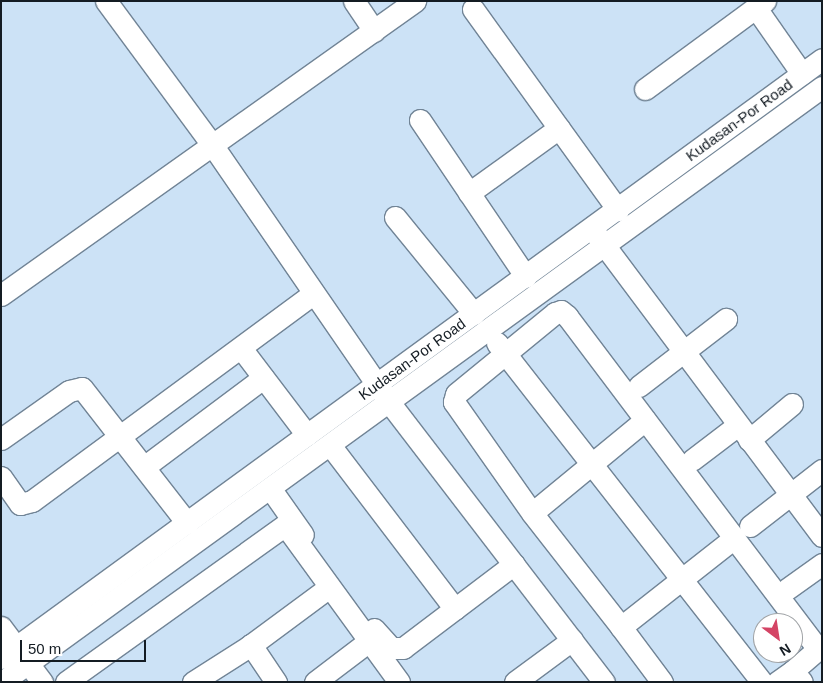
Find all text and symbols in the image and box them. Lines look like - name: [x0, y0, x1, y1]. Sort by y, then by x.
- street label: Kudasan-Por Road: [682, 75, 796, 165]
- street label: Kudasan-Por Road: [355, 314, 469, 404]
- north arrow: [753, 613, 803, 663]
- scale bar: [22, 630, 149, 662]
- text: 50 m: [28, 640, 61, 657]
- text: N: [777, 641, 794, 659]

